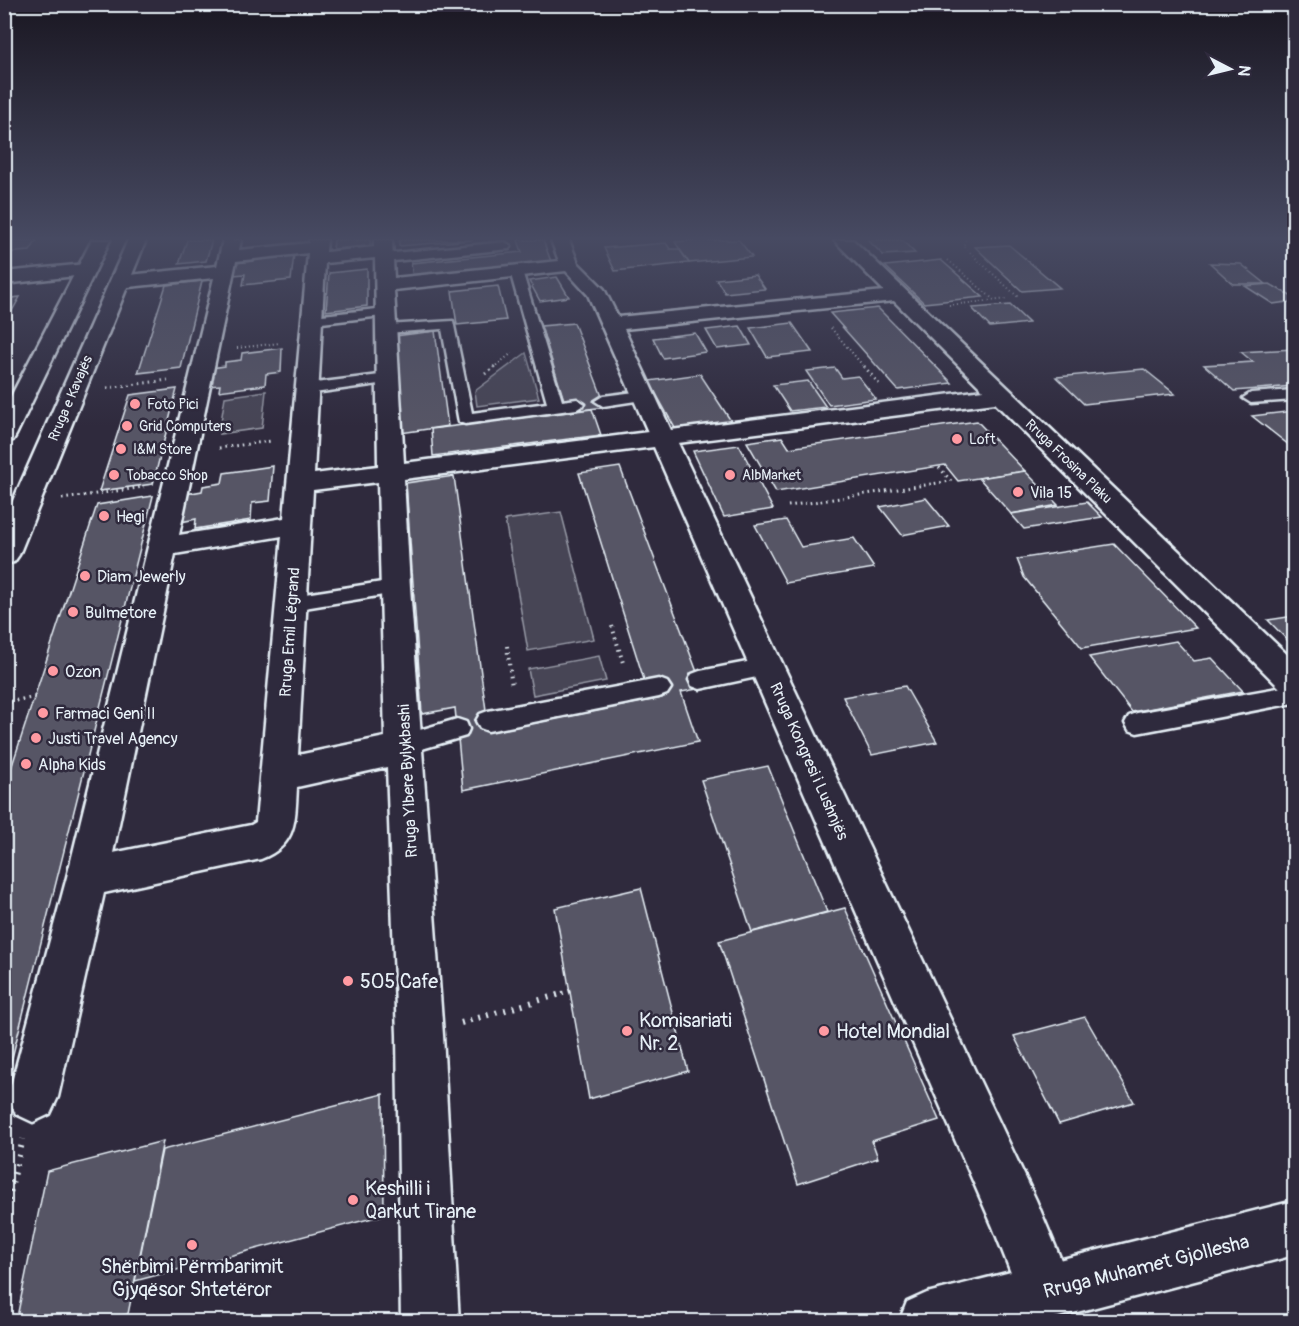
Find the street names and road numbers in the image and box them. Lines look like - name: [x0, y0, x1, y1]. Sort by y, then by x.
- street label: Rruga e Kavajës: [45, 352, 96, 444]
- street label: Rruga Frosina Plaku: [1022, 416, 1116, 507]
- street label: Rruga Emil Lëgrand: [275, 567, 305, 698]
- street label: Rruga Kongresi i Lushnjës: [765, 680, 853, 843]
- street label: Rruga Ylbere Bylykbashi: [394, 704, 422, 858]
- street label: Rruga Muhamet Gjollesha: [1041, 1229, 1252, 1304]

